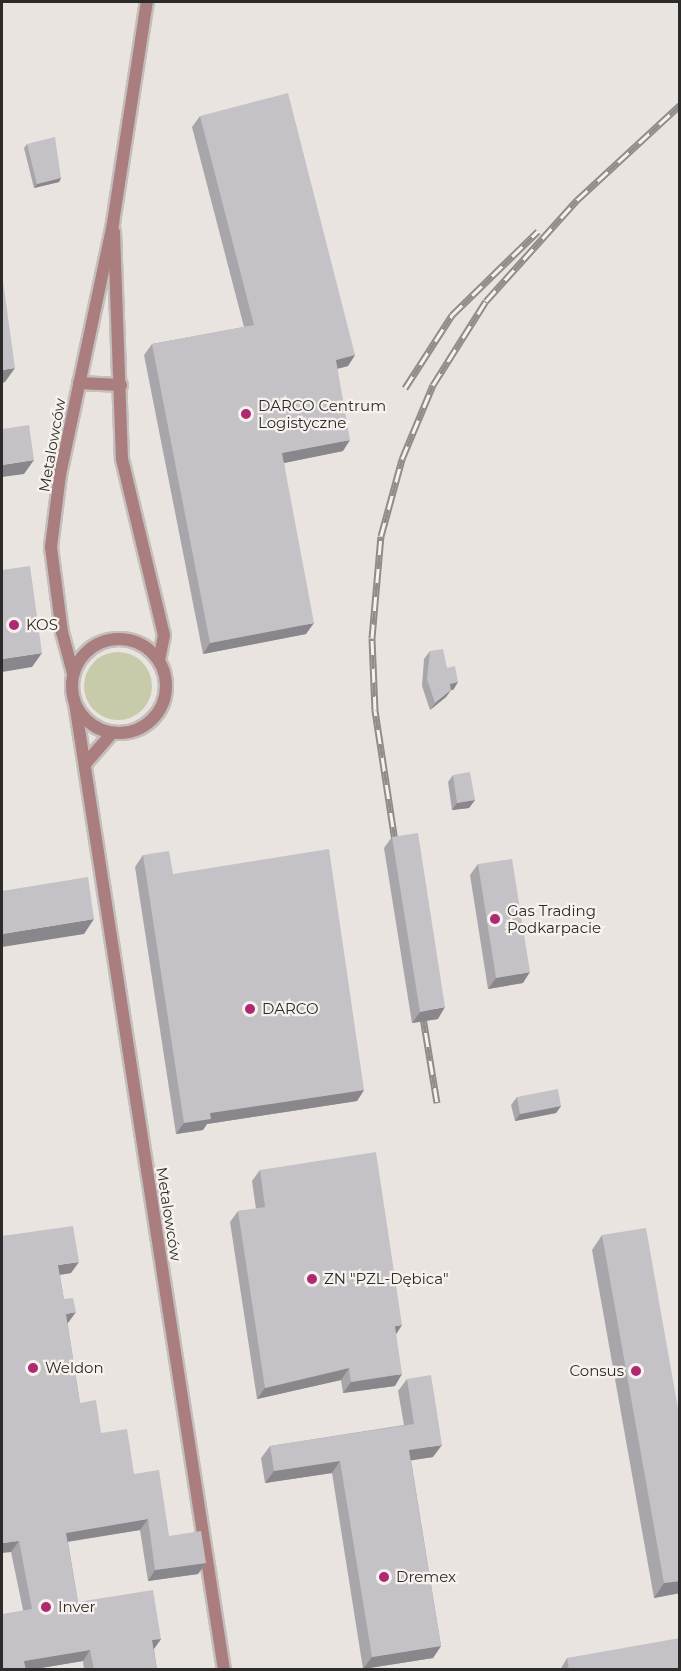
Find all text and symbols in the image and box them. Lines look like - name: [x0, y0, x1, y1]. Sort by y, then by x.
- place label: DARCO Centrum Logistyczne: [258, 396, 386, 431]
- street label: Metalowców: [35, 397, 69, 493]
- marker: DARCO Centrum Logistyczne: [239, 407, 253, 421]
- place label: KOS: [26, 616, 58, 634]
- marker: KOS: [7, 618, 21, 632]
- place label: Gas Trading Podkarpacie: [507, 901, 601, 936]
- marker: Gas Trading Podkarpacie: [488, 912, 502, 926]
- place label: DARCO: [262, 1000, 319, 1018]
- marker: DARCO: [243, 1002, 257, 1016]
- street label: Metalowców: [153, 1166, 185, 1262]
- place label: ZN "PZL-Dębica": [324, 1270, 449, 1288]
- marker: ZN "PZL-Dębica": [305, 1272, 319, 1286]
- place label: Weldon: [45, 1359, 104, 1377]
- marker: Weldon: [26, 1361, 40, 1375]
- place label: Consus: [569, 1362, 624, 1380]
- marker: Consus: [629, 1364, 643, 1378]
- place label: Dremex: [396, 1568, 456, 1586]
- marker: Dremex: [377, 1570, 391, 1584]
- place label: Inver: [58, 1598, 95, 1616]
- marker: Inver: [39, 1600, 53, 1614]

